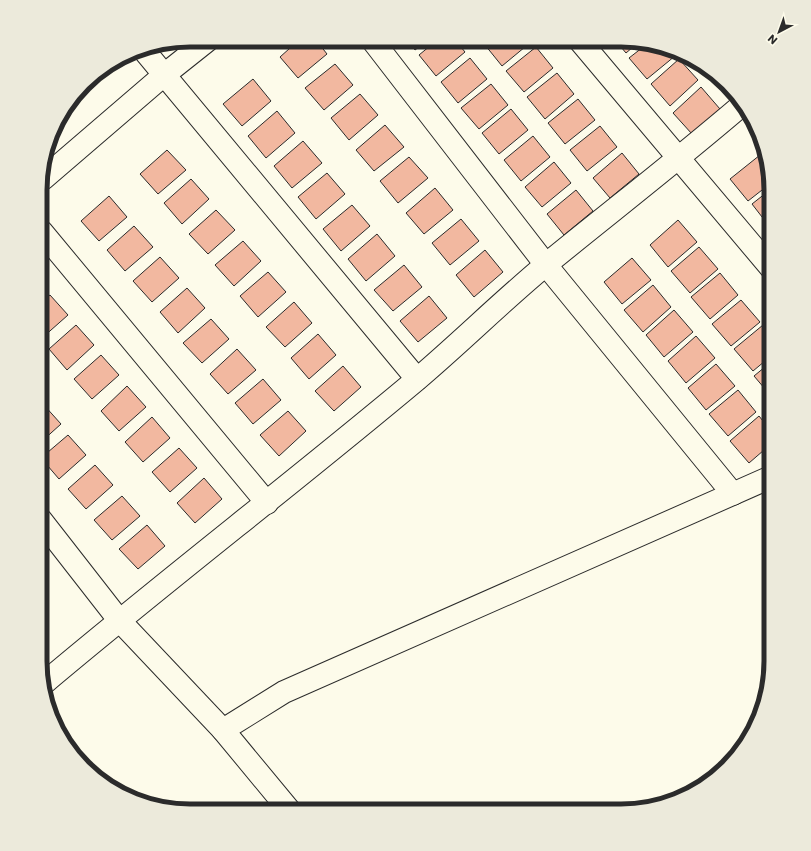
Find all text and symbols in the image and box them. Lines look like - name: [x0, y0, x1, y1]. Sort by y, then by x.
- north arrow: [759, 12, 799, 52]
- text: N: [764, 31, 781, 48]

